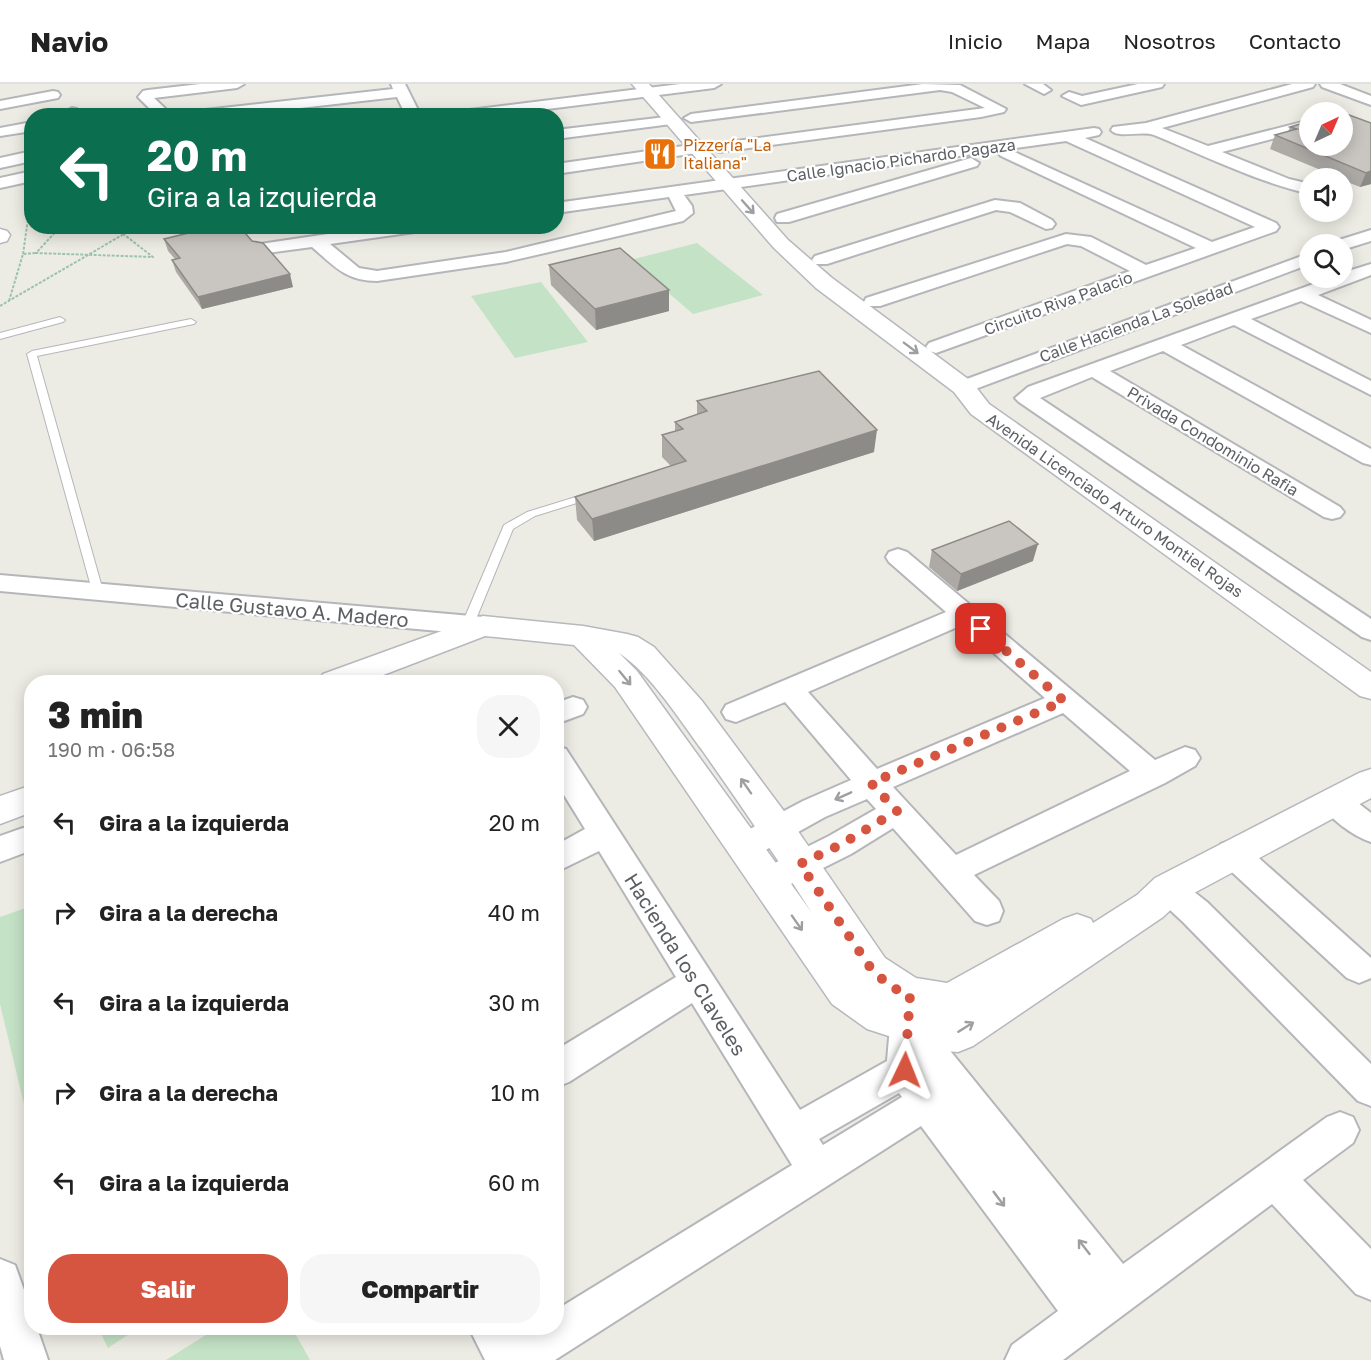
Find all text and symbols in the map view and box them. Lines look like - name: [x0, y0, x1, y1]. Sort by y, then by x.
- text: Navio: [30, 25, 108, 58]
- text: Inicio: [948, 28, 1003, 54]
- text: Mapa: [1036, 28, 1090, 54]
- text: Nosotros: [1123, 28, 1216, 54]
- text: Contacto: [1249, 28, 1341, 54]
- north arrow: [1299, 102, 1353, 156]
- map controls: [1299, 102, 1353, 288]
- text: 20 m: [147, 130, 247, 180]
- icon: left: [48, 132, 126, 210]
- street label: Calle Ignacio Pichardo Pagaza: [785, 134, 1017, 186]
- place label: Pizzería "La Italiana": [683, 135, 772, 173]
- restaurant icon: Pizzería "La Italiana": [642, 136, 678, 172]
- button: sound: [1299, 168, 1353, 222]
- text: Gira a la izquierda: [147, 181, 377, 213]
- one-way arrow: [741, 199, 755, 214]
- button: search: [1299, 234, 1353, 288]
- street label: Circuito Riva Palacio: [981, 267, 1135, 339]
- street label: Calle Hacienda La Soledad: [1036, 278, 1236, 366]
- one-way arrow: [902, 342, 918, 354]
- street label: Privada Condominio Rafia: [1124, 382, 1302, 500]
- street label: Avenida Licenciado Arturo Montiel Rojas: [983, 408, 1247, 602]
- street label: Calle Gustavo A. Madero: [174, 587, 410, 631]
- pin: [955, 603, 1006, 654]
- icon: arrive: [964, 612, 997, 645]
- one-way arrow: [618, 670, 631, 686]
- text: 3 min: [48, 693, 143, 736]
- button: close: [477, 695, 540, 758]
- text: 190 m · 06:58: [48, 737, 175, 761]
- one-way arrow: [740, 779, 752, 795]
- one-way arrow: [834, 791, 852, 802]
- icon: left: [48, 806, 81, 839]
- text: Gira a la izquierda: [99, 809, 289, 836]
- text: 20 m: [489, 809, 540, 836]
- street label: Hacienda los Claveles: [620, 868, 752, 1060]
- icon: right: [48, 896, 81, 929]
- text: Gira a la derecha: [99, 899, 278, 926]
- text: 40 m: [488, 899, 540, 926]
- one-way arrow: [791, 915, 803, 931]
- icon: left: [48, 986, 81, 1019]
- text: Gira a la izquierda: [99, 989, 289, 1016]
- text: 30 m: [489, 989, 540, 1016]
- one-way arrow: [957, 1021, 974, 1033]
- position arrow: [873, 1038, 937, 1102]
- icon: right: [48, 1076, 81, 1109]
- text: Gira a la derecha: [99, 1079, 278, 1106]
- text: 10 m: [491, 1079, 540, 1106]
- icon: left: [48, 1166, 81, 1199]
- text: Gira a la izquierda: [99, 1169, 289, 1196]
- text: 60 m: [488, 1169, 540, 1196]
- one-way arrow: [992, 1191, 1005, 1207]
- one-way arrow: [1077, 1239, 1090, 1255]
- button: Salir: [48, 1254, 288, 1323]
- button: Compartir: [300, 1254, 540, 1323]

